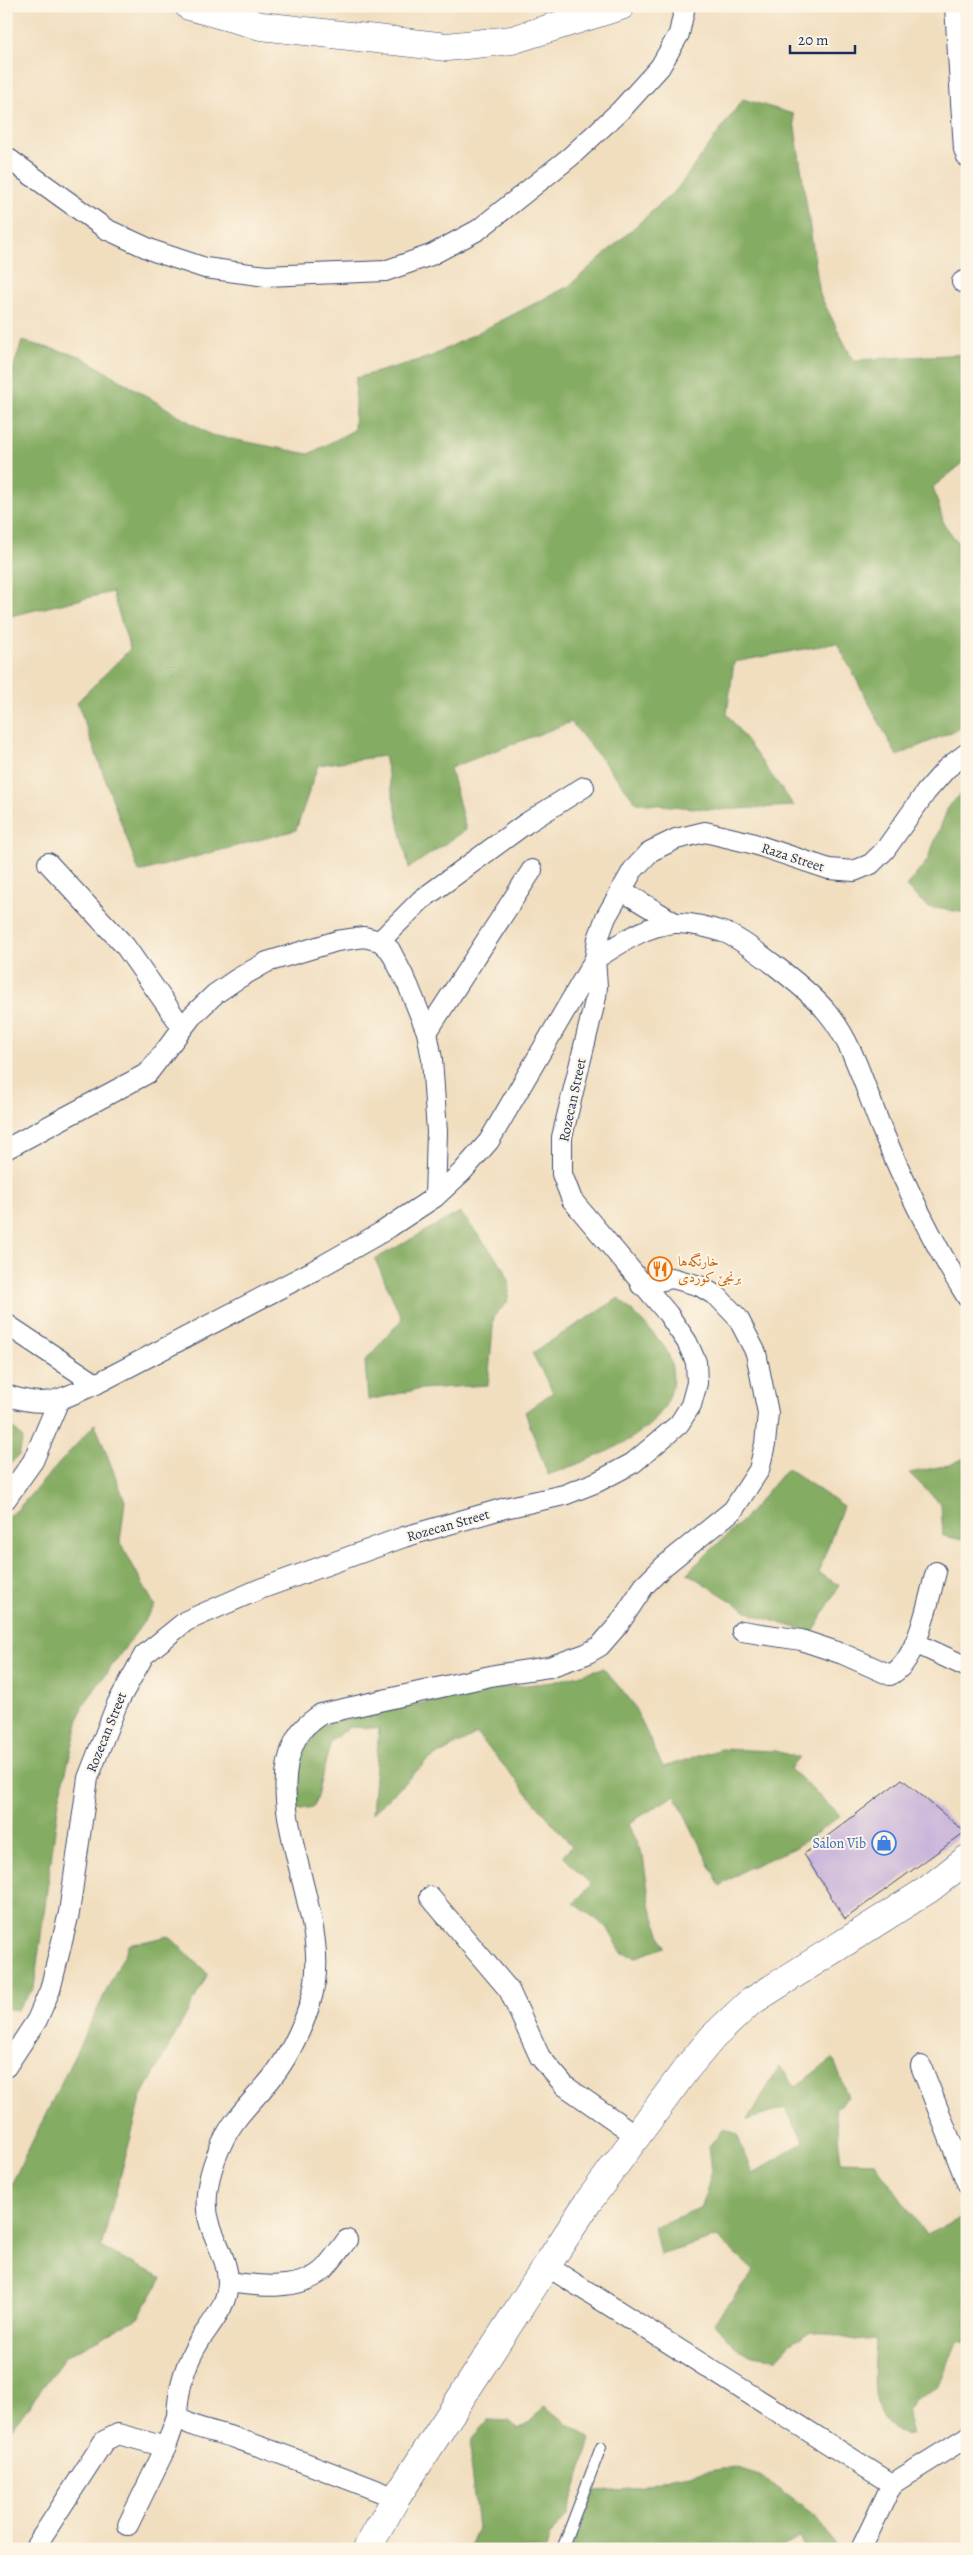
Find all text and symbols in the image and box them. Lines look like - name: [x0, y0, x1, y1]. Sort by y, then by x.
- scale bar: [790, 22, 856, 54]
- text: 20 m: [798, 30, 829, 50]
- street label: Raza Street: [759, 838, 827, 877]
- street label: Rozecan Street: [554, 1056, 591, 1144]
- place label: خارنگەها برنجێ کوردی: [678, 1252, 742, 1287]
- restaurant icon: خارنگەها برنجێ کوردی: [647, 1256, 673, 1282]
- street label: Rozecan Street: [405, 1505, 492, 1546]
- street label: Rozecan Street: [82, 1689, 131, 1775]
- shop icon: Salon Vib: [871, 1830, 897, 1856]
- place label: Salon Vib: [812, 1834, 866, 1853]

